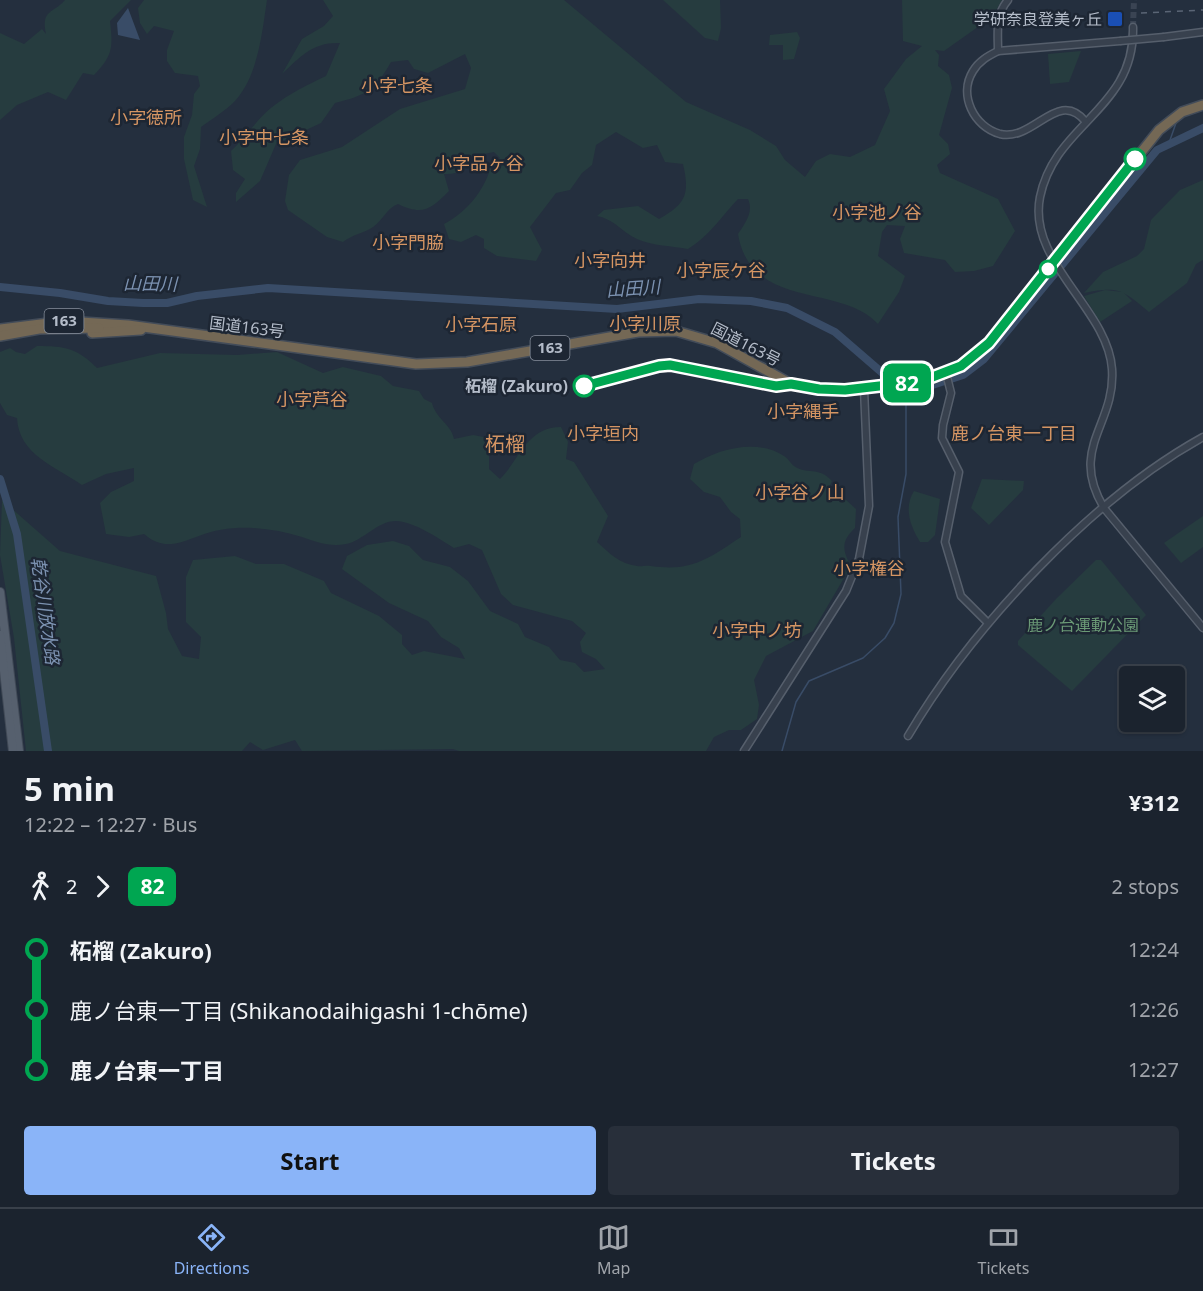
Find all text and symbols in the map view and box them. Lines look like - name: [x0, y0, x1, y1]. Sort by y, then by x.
- place label: 学研奈良登美ヶ丘: [974, 8, 1102, 30]
- marker: 学研奈良登美ヶ丘: [1106, 10, 1124, 28]
- district label: 小字七条: [361, 73, 433, 97]
- district label: 小字徳所: [110, 105, 182, 129]
- district label: 小字中七条: [219, 125, 309, 149]
- unlabelled marker: [1124, 148, 1146, 170]
- district label: 小字品ヶ谷: [434, 151, 524, 175]
- district label: 小字池ノ谷: [832, 200, 922, 224]
- district label: 小字門脇: [372, 230, 444, 254]
- district label: 小字向井: [574, 248, 646, 272]
- district label: 小字辰ケ谷: [676, 258, 766, 282]
- unlabelled marker: [1039, 260, 1057, 278]
- water label: 山田川: [123, 271, 179, 296]
- water label: 山田川: [605, 274, 663, 302]
- road number: 163: [44, 309, 84, 333]
- street label: 国道163号: [208, 311, 286, 343]
- district label: 小字川原: [609, 311, 681, 335]
- district label: 小字石原: [445, 312, 517, 336]
- street label: 国道163号: [707, 317, 785, 371]
- road number: 163: [530, 336, 570, 360]
- line badge: 82: [880, 364, 934, 403]
- text: 82: [895, 369, 919, 397]
- place label: 柘榴 (Zakuro): [465, 375, 568, 397]
- marker: 柘榴 (Zakuro): [573, 375, 595, 397]
- district label: 小字芦谷: [276, 387, 348, 411]
- district label: 小字縄手: [767, 399, 839, 423]
- district label: 小字垣内: [567, 421, 639, 445]
- district label: 鹿ノ台東一丁目: [951, 421, 1077, 445]
- district label: 柘榴: [485, 430, 525, 457]
- district label: 小字谷ノ山: [755, 480, 845, 504]
- water label: 乾谷川放水路: [27, 556, 66, 668]
- district label: 小字権谷: [833, 556, 905, 580]
- park label: 鹿ノ台運動公園: [1027, 614, 1139, 636]
- district label: 小字中ノ坊: [712, 618, 802, 642]
- map controls: [1119, 666, 1185, 732]
- button: layers: [1119, 666, 1185, 732]
- text: 5 min: [24, 766, 115, 811]
- text: ¥312: [1129, 787, 1179, 817]
- text: 12:22 – 12:27 · Bus: [24, 811, 197, 838]
- icon: walk: [24, 870, 57, 903]
- icon: forward: [86, 870, 119, 903]
- text: 82: [140, 872, 164, 900]
- text: 2: [66, 873, 77, 900]
- text: 2 stops: [1112, 873, 1179, 900]
- text: 柘榴 (Zakuro): [70, 935, 212, 965]
- text: 12:24: [1128, 936, 1179, 963]
- text: 鹿ノ台東一丁目 (Shikanodaihigashi 1-chōme): [70, 995, 528, 1025]
- text: 12:26: [1128, 996, 1179, 1023]
- text: 鹿ノ台東一丁目: [70, 1055, 224, 1085]
- text: 12:27: [1128, 1056, 1179, 1083]
- button: Start: [24, 1126, 596, 1195]
- button: Tickets: [608, 1126, 1179, 1195]
- tab: Directions: [174, 1221, 250, 1279]
- tab: Map: [597, 1221, 630, 1279]
- tab: Tickets: [978, 1221, 1029, 1279]

